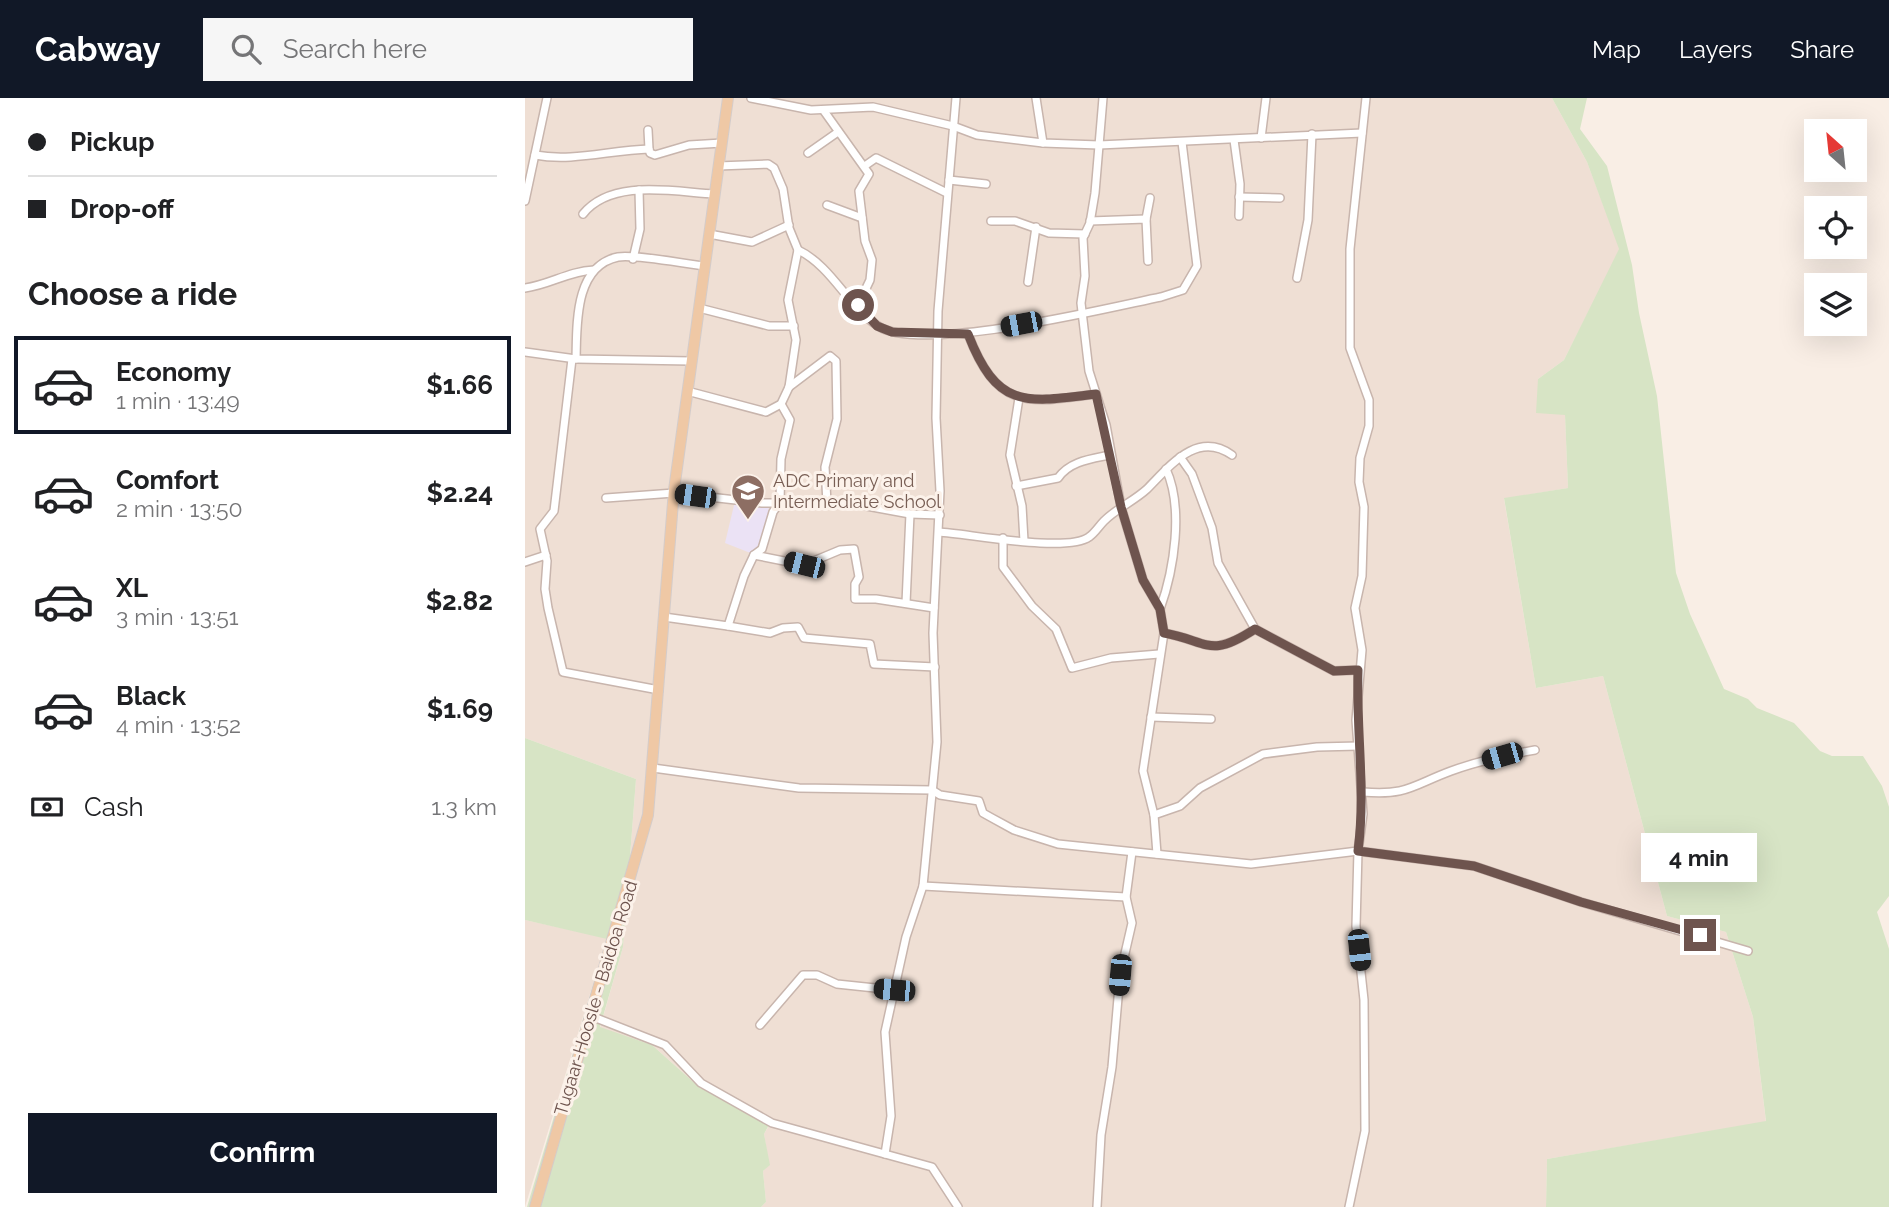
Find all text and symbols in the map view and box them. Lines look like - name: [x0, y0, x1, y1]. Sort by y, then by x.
- search box: [203, 18, 693, 81]
- text: Cabway: [35, 30, 161, 69]
- icon: search: [227, 30, 265, 68]
- text: Search here: [283, 34, 427, 64]
- text: Map: [1592, 35, 1641, 64]
- text: Layers: [1679, 35, 1752, 64]
- text: Share: [1790, 35, 1854, 64]
- north arrow: [1804, 119, 1867, 182]
- map controls: [1804, 119, 1867, 336]
- text: Pickup: [70, 127, 155, 157]
- text: Drop-off: [70, 194, 174, 224]
- button: locate: [1804, 196, 1867, 259]
- button: layers: [1804, 273, 1867, 336]
- text: Choose a ride: [28, 275, 237, 312]
- route start: [842, 289, 874, 321]
- car: [999, 310, 1044, 338]
- icon: car: [32, 354, 95, 417]
- text: Economy: [116, 357, 231, 387]
- text: $1.66: [426, 370, 493, 400]
- text: 1 min · 13:49: [116, 387, 240, 414]
- icon: car: [32, 462, 95, 525]
- text: Comfort: [116, 465, 219, 495]
- place label: ADC Primary and Intermediate School: [773, 470, 941, 512]
- school or university icon: ADC Primary and Intermediate School: [729, 472, 767, 521]
- text: $2.24: [426, 478, 493, 508]
- car: [673, 483, 718, 509]
- text: 2 min · 13:50: [116, 495, 243, 522]
- car: [782, 550, 827, 580]
- icon: car: [32, 570, 95, 633]
- text: XL: [116, 573, 148, 603]
- text: $2.82: [426, 586, 493, 616]
- text: 3 min · 13:51: [116, 603, 239, 630]
- icon: car: [32, 678, 95, 741]
- text: Black: [116, 681, 186, 711]
- text: $1.69: [427, 694, 493, 724]
- text: 4 min · 13:52: [116, 711, 241, 738]
- car: [1479, 740, 1526, 772]
- icon: cash: [28, 788, 66, 826]
- text: Cash: [84, 792, 144, 822]
- text: 1.3 km: [431, 793, 497, 820]
- callout: 4 min: [1642, 834, 1758, 882]
- text: 4 min: [1669, 844, 1729, 871]
- street label: Tugaar-Hoosle - Baidoa Road: [550, 878, 641, 1118]
- route end: [1684, 919, 1716, 951]
- car: [1347, 928, 1372, 972]
- car: [1108, 953, 1133, 997]
- car: [873, 978, 916, 1002]
- button: Confirm: [28, 1113, 497, 1193]

